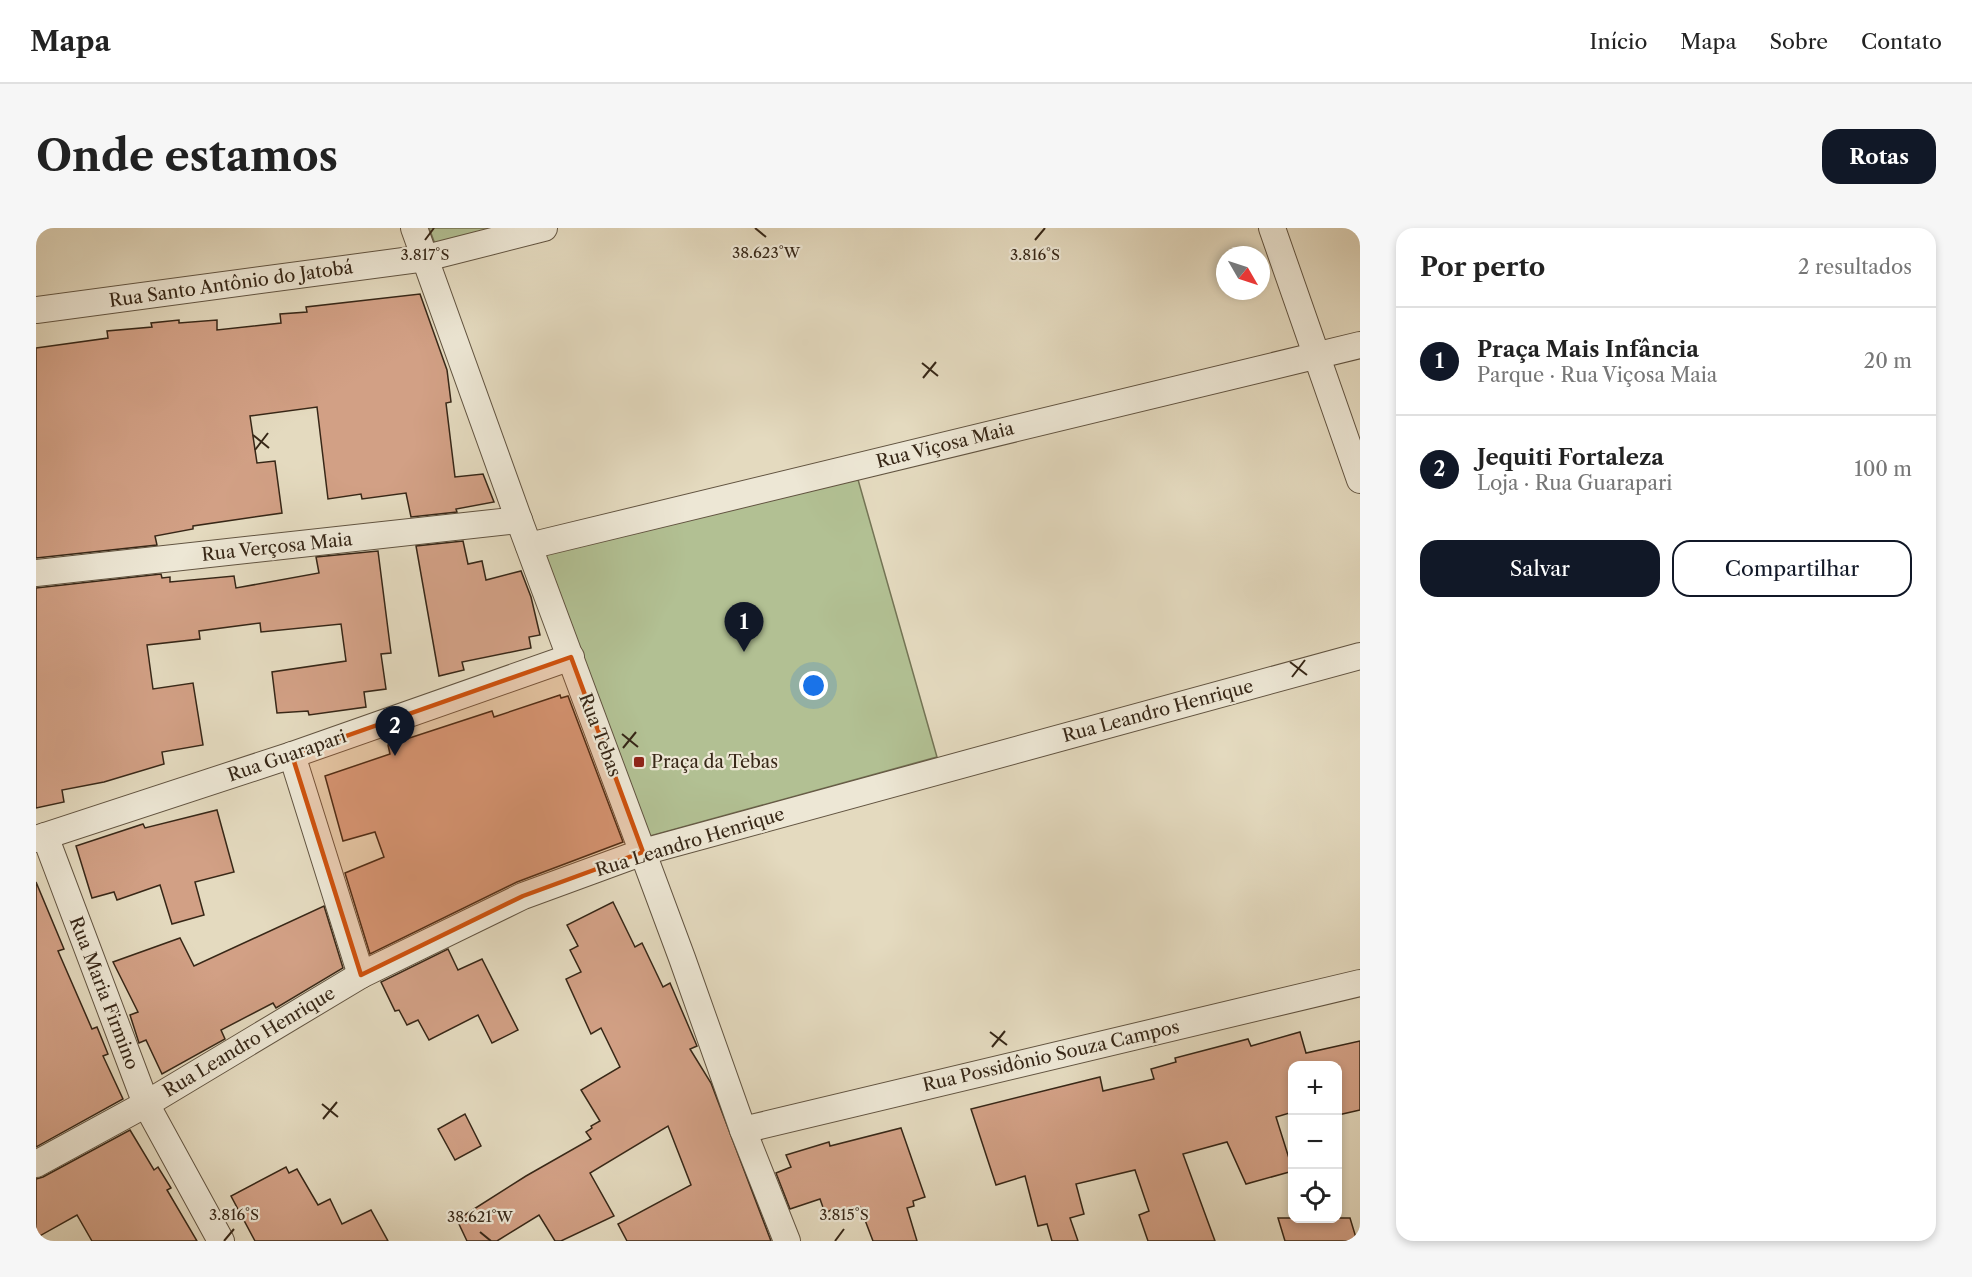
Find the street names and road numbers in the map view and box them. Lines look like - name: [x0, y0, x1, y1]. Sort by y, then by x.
- street label: Rua Santo Antônio do Jatobá: [108, 256, 355, 312]
- street label: Rua Viçosa Maia: [874, 417, 1017, 473]
- street label: Rua Verçosa Maia: [200, 528, 354, 566]
- street label: Rua Leandro Henrique: [1060, 675, 1256, 747]
- street label: Rua Tebas: [574, 690, 626, 780]
- street label: Rua Guarapari: [225, 725, 350, 787]
- street label: Rua Leandro Henrique: [593, 803, 787, 881]
- street label: Rua Maria Firmino: [65, 913, 143, 1073]
- street label: Rua Leandro Henrique: [159, 982, 339, 1102]
- street label: Rua Possidônio Souza Campos: [920, 1016, 1182, 1096]

